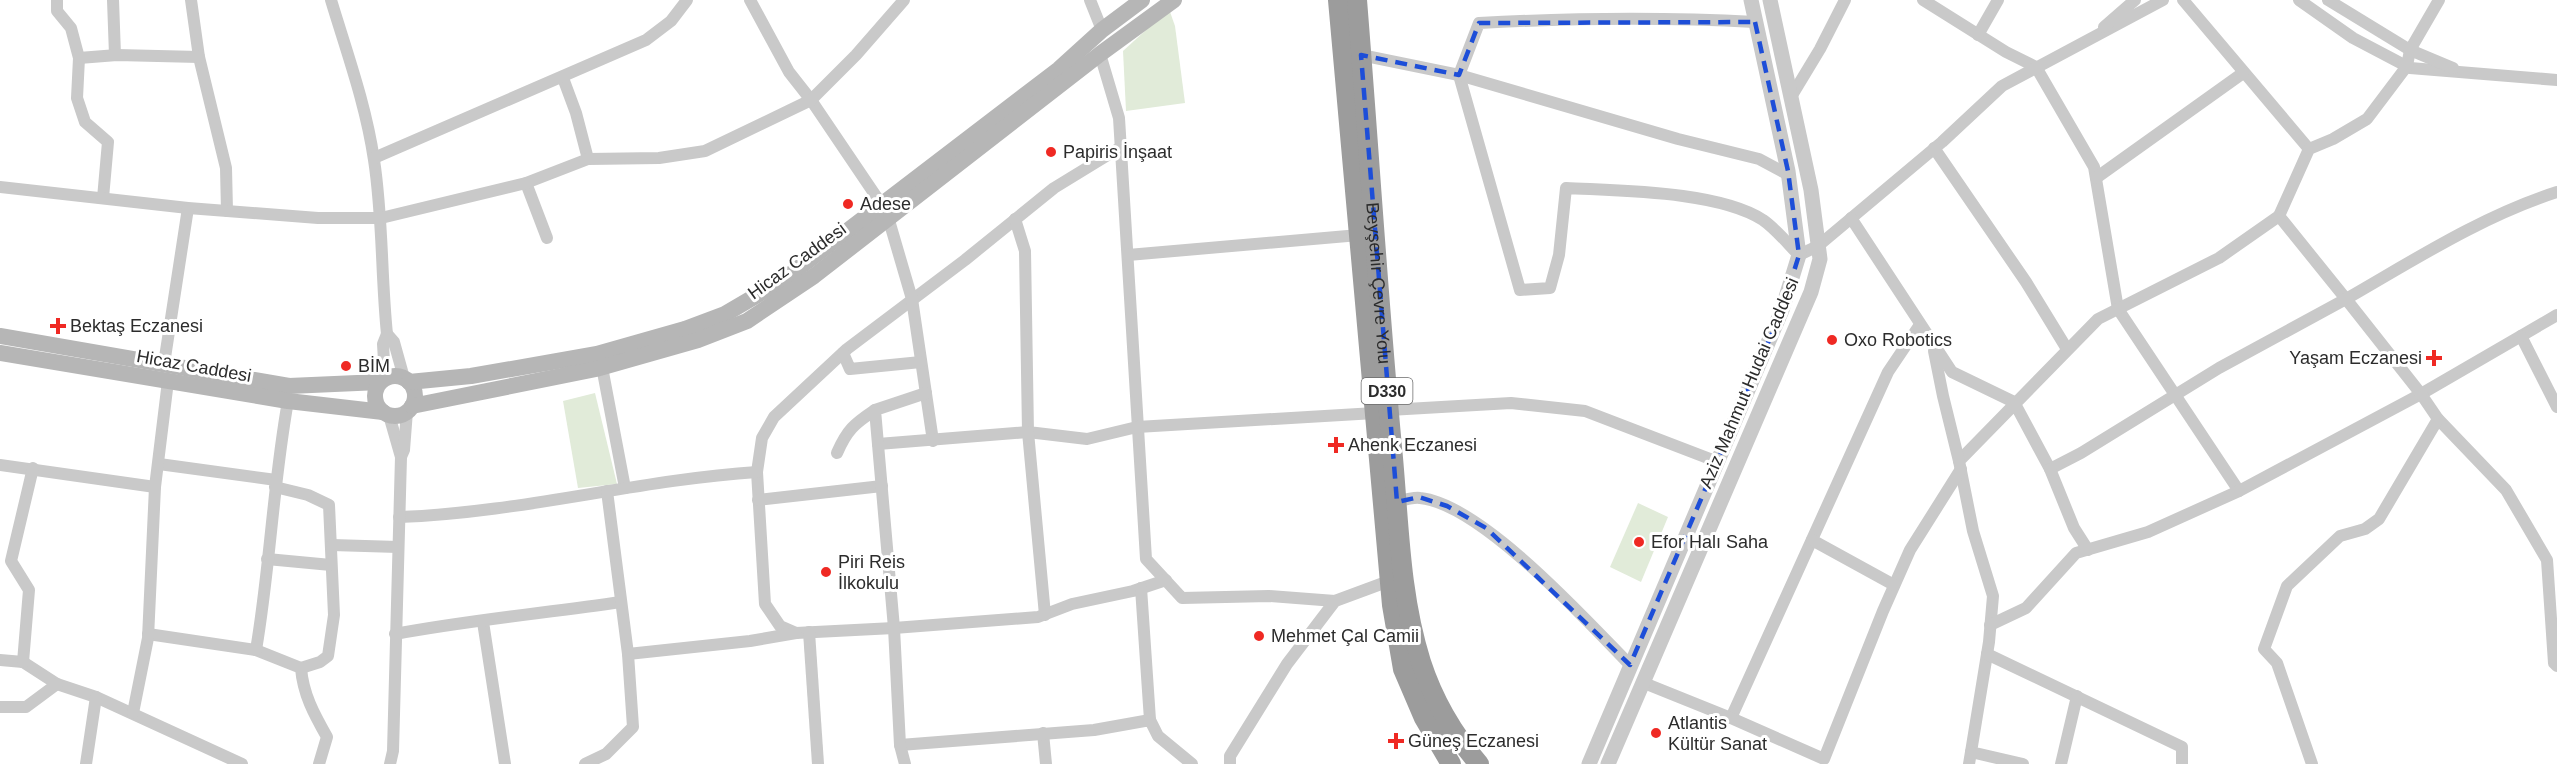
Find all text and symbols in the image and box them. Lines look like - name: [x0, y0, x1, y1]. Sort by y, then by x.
- place label: Papiris İnşaat: [1063, 142, 1172, 162]
- marker: Papiris İnşaat: [1044, 145, 1058, 159]
- place label: Adese: [860, 194, 911, 214]
- marker: Adese: [841, 197, 855, 211]
- street label: Beyşehir Çevre Yolu: [1362, 202, 1395, 365]
- street label: Hicaz Caddesi: [744, 219, 850, 303]
- street label: Aziz Mahmut Hudai Caddesi: [1695, 275, 1803, 491]
- place label: Bektaş Eczanesi: [70, 316, 203, 336]
- marker: Bektaş Eczanesi: [51, 319, 65, 333]
- place label: Oxo Robotics: [1844, 330, 1952, 350]
- marker: Oxo Robotics: [1825, 333, 1839, 347]
- street label: Hicaz Caddesi: [135, 346, 253, 386]
- place label: Yaşam Eczanesi: [2289, 348, 2422, 368]
- marker: Yaşam Eczanesi: [2427, 351, 2441, 365]
- place label: BİM: [358, 356, 390, 376]
- marker: BİM: [339, 359, 353, 373]
- road number: D330: [1362, 378, 1412, 404]
- place label: Ahenk Eczanesi: [1348, 435, 1477, 455]
- marker: Ahenk Eczanesi: [1329, 438, 1343, 452]
- place label: Efor Halı Saha: [1651, 532, 1769, 552]
- marker: Efor Halı Saha: [1632, 535, 1646, 549]
- place label: Piri Reis İlkokulu: [838, 552, 905, 593]
- marker: Piri Reis İlkokulu: [819, 565, 833, 579]
- place label: Mehmet Çal Camii: [1271, 626, 1419, 646]
- marker: Mehmet Çal Camii: [1252, 629, 1266, 643]
- place label: Atlantis Kültür Sanat: [1668, 713, 1767, 754]
- marker: Atlantis Kültür Sanat: [1649, 726, 1663, 740]
- place label: Güneş Eczanesi: [1408, 731, 1539, 751]
- marker: Güneş Eczanesi: [1389, 734, 1403, 748]

